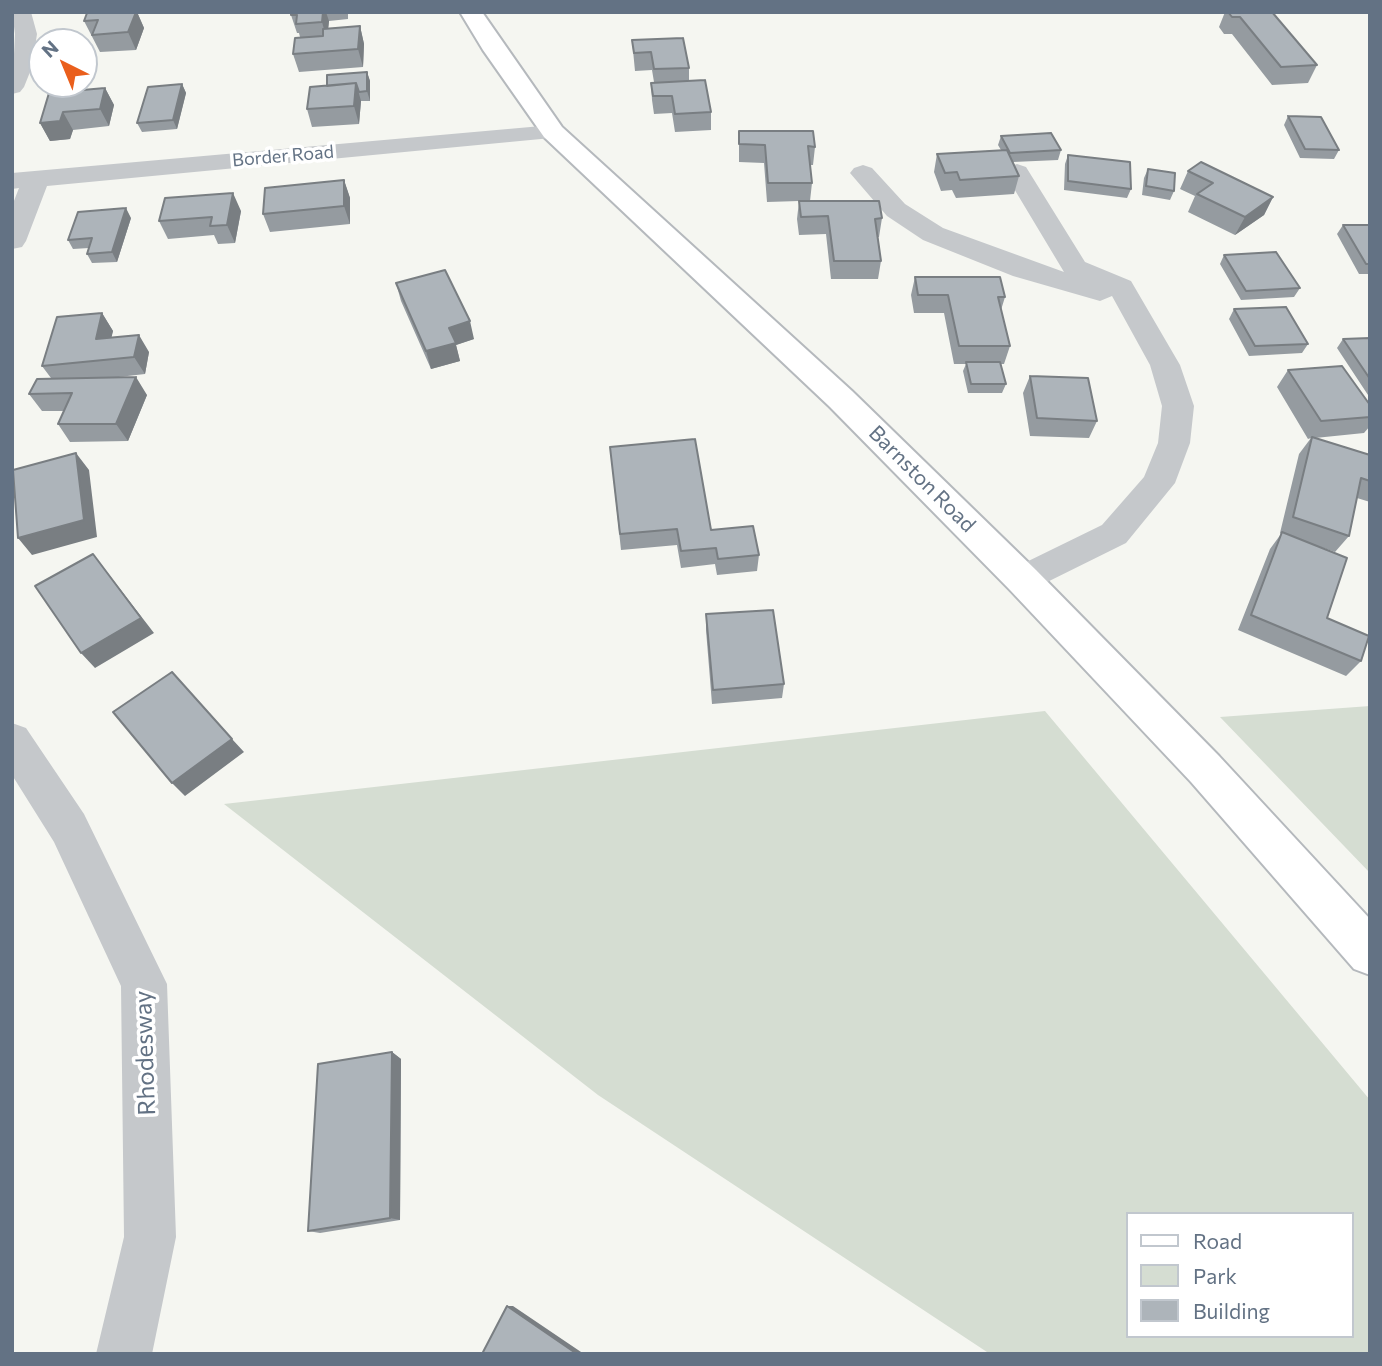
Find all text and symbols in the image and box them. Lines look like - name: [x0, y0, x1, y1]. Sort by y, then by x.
- north arrow: [28, 28, 98, 98]
- text: N: [37, 35, 63, 62]
- street label: Border Road: [231, 141, 335, 171]
- street label: Barnston Road: [863, 420, 981, 538]
- street label: Rhodesway: [128, 990, 162, 1116]
- legend: [1126, 1212, 1354, 1338]
- text: Road: [1193, 1228, 1242, 1253]
- text: Park: [1193, 1263, 1237, 1288]
- text: Building: [1193, 1298, 1270, 1323]

